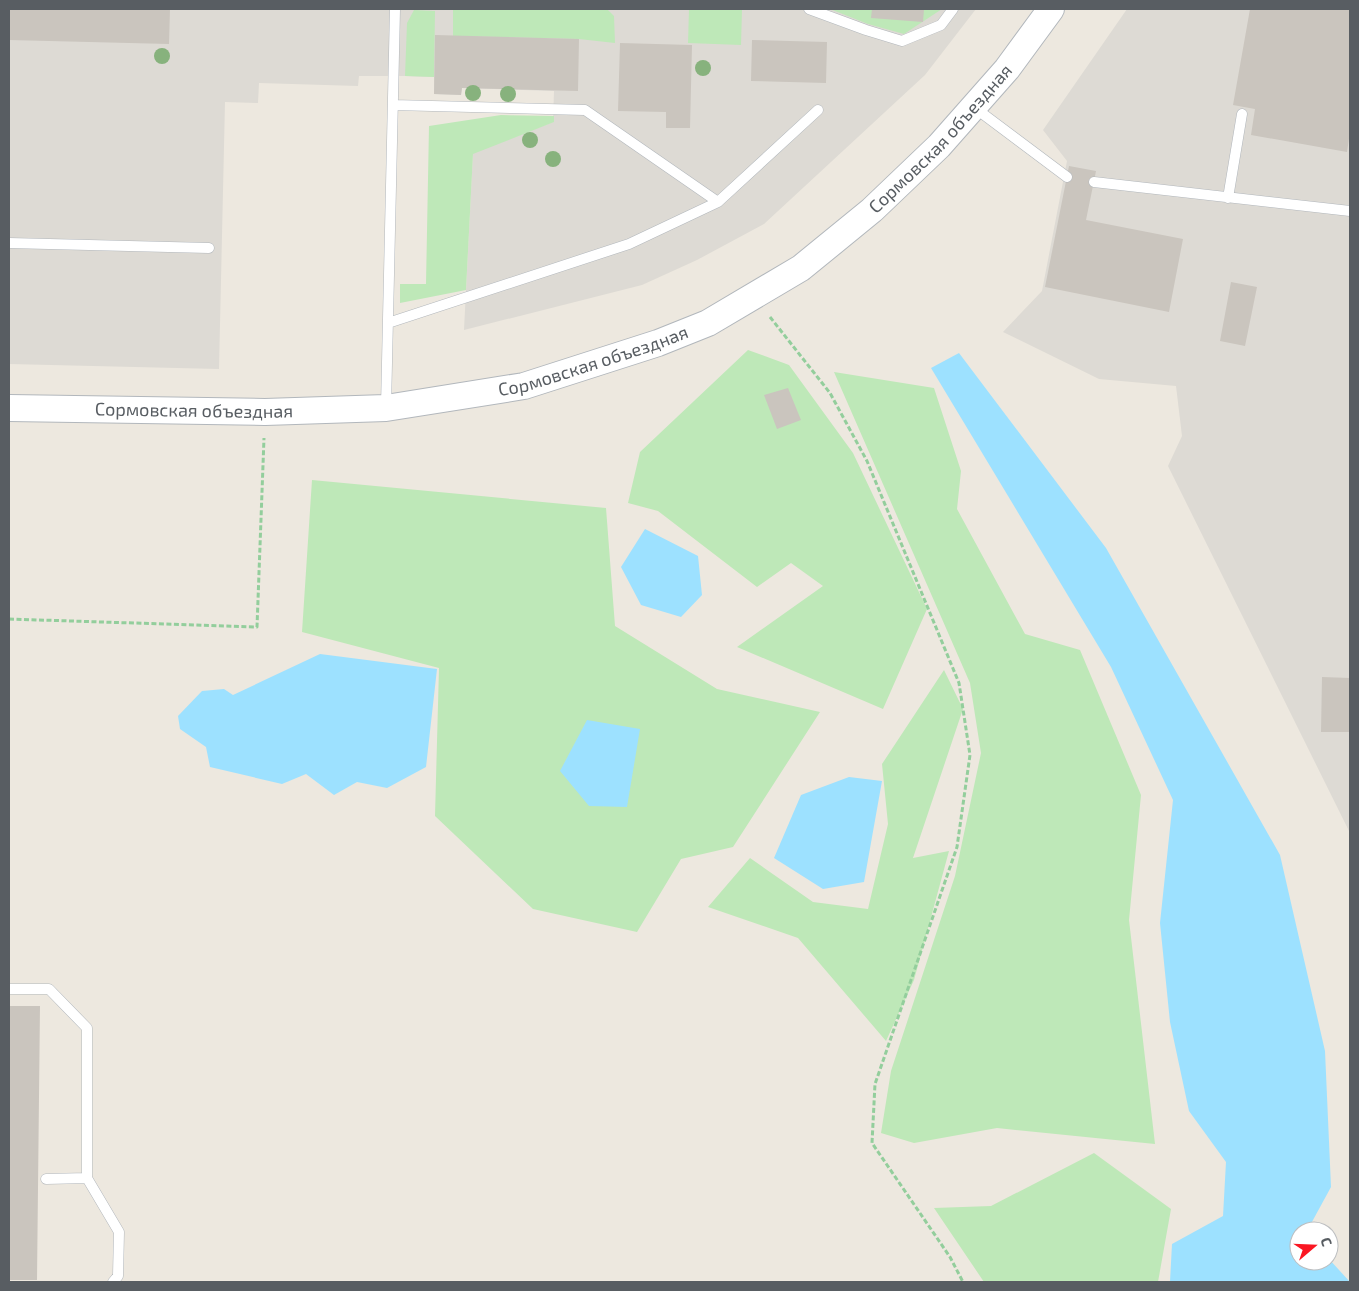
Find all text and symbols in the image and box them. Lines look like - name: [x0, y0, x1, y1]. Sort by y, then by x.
- street label: Сормовская объездная: [864, 59, 1016, 217]
- street label: Сормовская объездная: [496, 320, 691, 400]
- street label: Сормовская объездная: [95, 397, 293, 422]
- north arrow: [1289, 1221, 1339, 1271]
- text: С: [1317, 1235, 1336, 1248]

